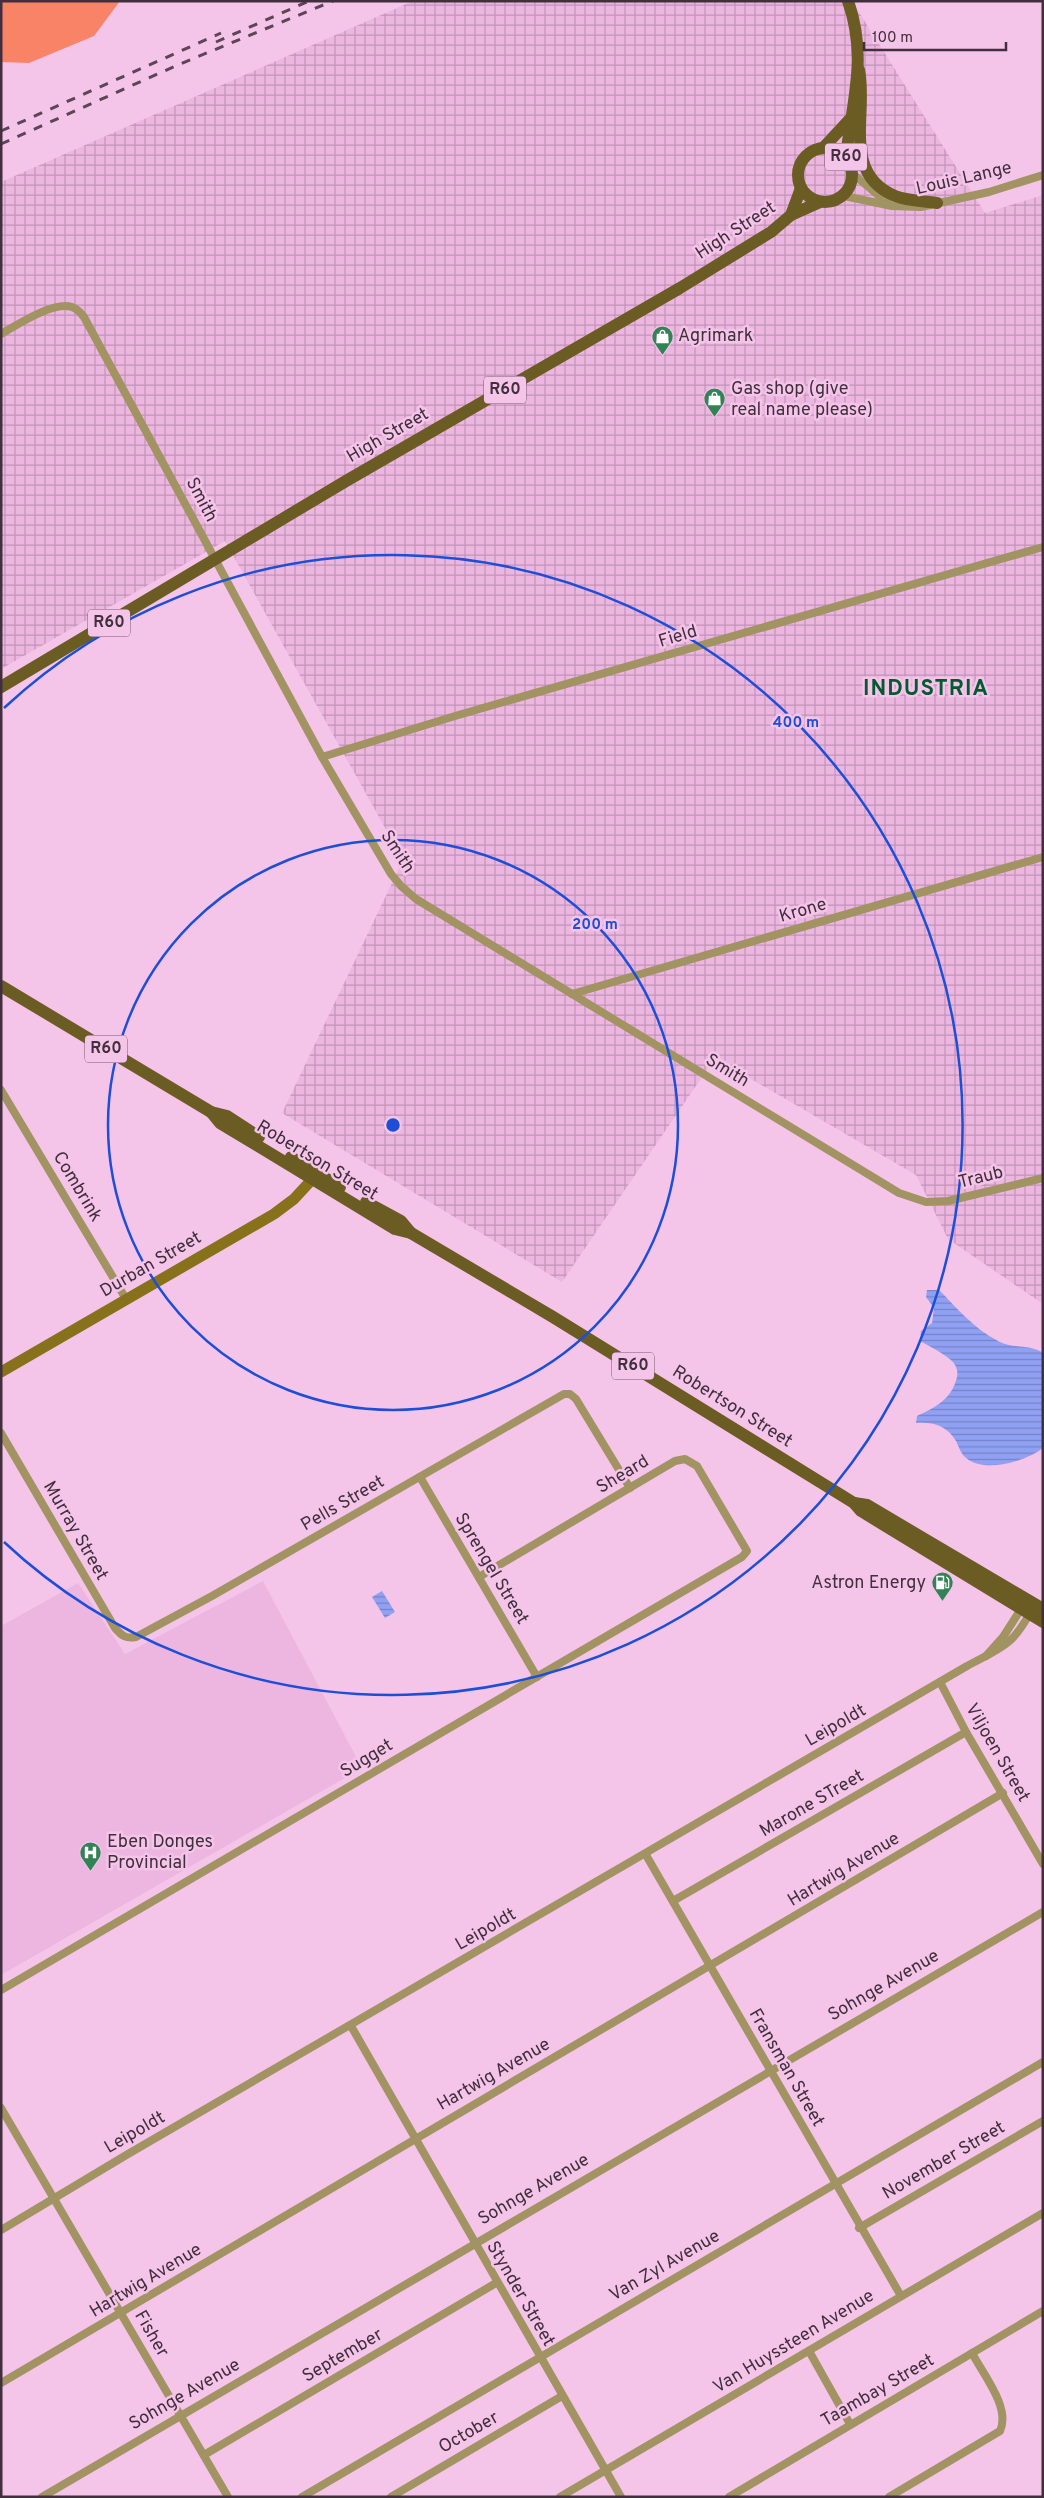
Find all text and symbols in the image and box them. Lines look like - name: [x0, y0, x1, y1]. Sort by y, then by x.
- scale bar: [864, 20, 1006, 52]
- text: 100 m: [872, 29, 913, 48]
- road number: R60: [825, 144, 867, 170]
- street label: Louis Lange: [914, 157, 1014, 201]
- street label: High Street: [691, 197, 781, 265]
- shop icon: Agrimark: [650, 324, 674, 355]
- place label: Agrimark: [678, 325, 753, 348]
- road number: R60: [484, 376, 526, 404]
- place label: Gas shop (give real name please): [731, 378, 873, 422]
- shop icon: Gas shop (give real name please): [703, 387, 727, 418]
- street label: High Street: [343, 403, 433, 469]
- street label: Smith: [180, 474, 222, 526]
- road number: R60: [88, 610, 130, 636]
- street label: Field: [656, 620, 700, 654]
- district label: INDUSTRIA: [863, 676, 989, 703]
- text: 400 m: [773, 714, 819, 733]
- street label: Smith: [375, 826, 419, 878]
- street label: Krone: [777, 893, 829, 929]
- text: 200 m: [572, 916, 618, 935]
- road number: R60: [85, 1036, 127, 1062]
- street label: Smith: [701, 1049, 753, 1093]
- street label: Robertson Street: [252, 1116, 382, 1206]
- centre of rings: [384, 1116, 402, 1134]
- street label: Combrink: [47, 1148, 107, 1226]
- street label: Traub: [956, 1161, 1006, 1195]
- street label: Durban Street: [96, 1227, 206, 1303]
- road number: R60: [612, 1352, 654, 1380]
- street label: Robertson Street: [667, 1361, 797, 1453]
- street label: Sheard: [593, 1450, 653, 1500]
- street label: Pells Street: [297, 1471, 389, 1537]
- street label: Murray Street: [37, 1477, 113, 1585]
- street label: Sprengel Street: [449, 1509, 533, 1629]
- fuel station icon: Astron Energy: [930, 1571, 954, 1602]
- place label: Astron Energy: [811, 1572, 926, 1595]
- street label: Leipoldt: [801, 1699, 871, 1753]
- street label: Viljoen Street: [959, 1700, 1035, 1806]
- street label: Sugget: [337, 1734, 397, 1784]
- street label: Marone STreet: [756, 1765, 868, 1843]
- street label: Hartwig Avenue: [784, 1827, 904, 1913]
- place label: Eben Donges Provincial: [107, 1831, 213, 1875]
- hospital icon: Eben Donges Provincial: [79, 1840, 103, 1871]
- street label: Leipoldt: [451, 1903, 521, 1957]
- street label: Sohnge Avenue: [824, 1945, 944, 2027]
- street label: Fransman Street: [743, 2005, 829, 2131]
- street label: Hartwig Avenue: [433, 2033, 555, 2117]
- street label: Leipoldt: [100, 2106, 170, 2160]
- street label: November Street: [878, 2117, 1010, 2205]
- street label: Sohnge Avenue: [474, 2149, 594, 2231]
- street label: Van Zyl Avenue: [606, 2225, 724, 2307]
- street label: Stynder Street: [481, 2237, 559, 2351]
- street label: Hartwig Avenue: [86, 2238, 206, 2324]
- street label: Van Huyssteen Avenue: [709, 2285, 879, 2399]
- street label: Fisher: [128, 2306, 174, 2362]
- street label: September: [299, 2324, 387, 2388]
- street label: Taambay Street: [817, 2349, 939, 2433]
- street label: Sohnge Avenue: [125, 2354, 245, 2436]
- street label: October: [435, 2407, 503, 2459]

